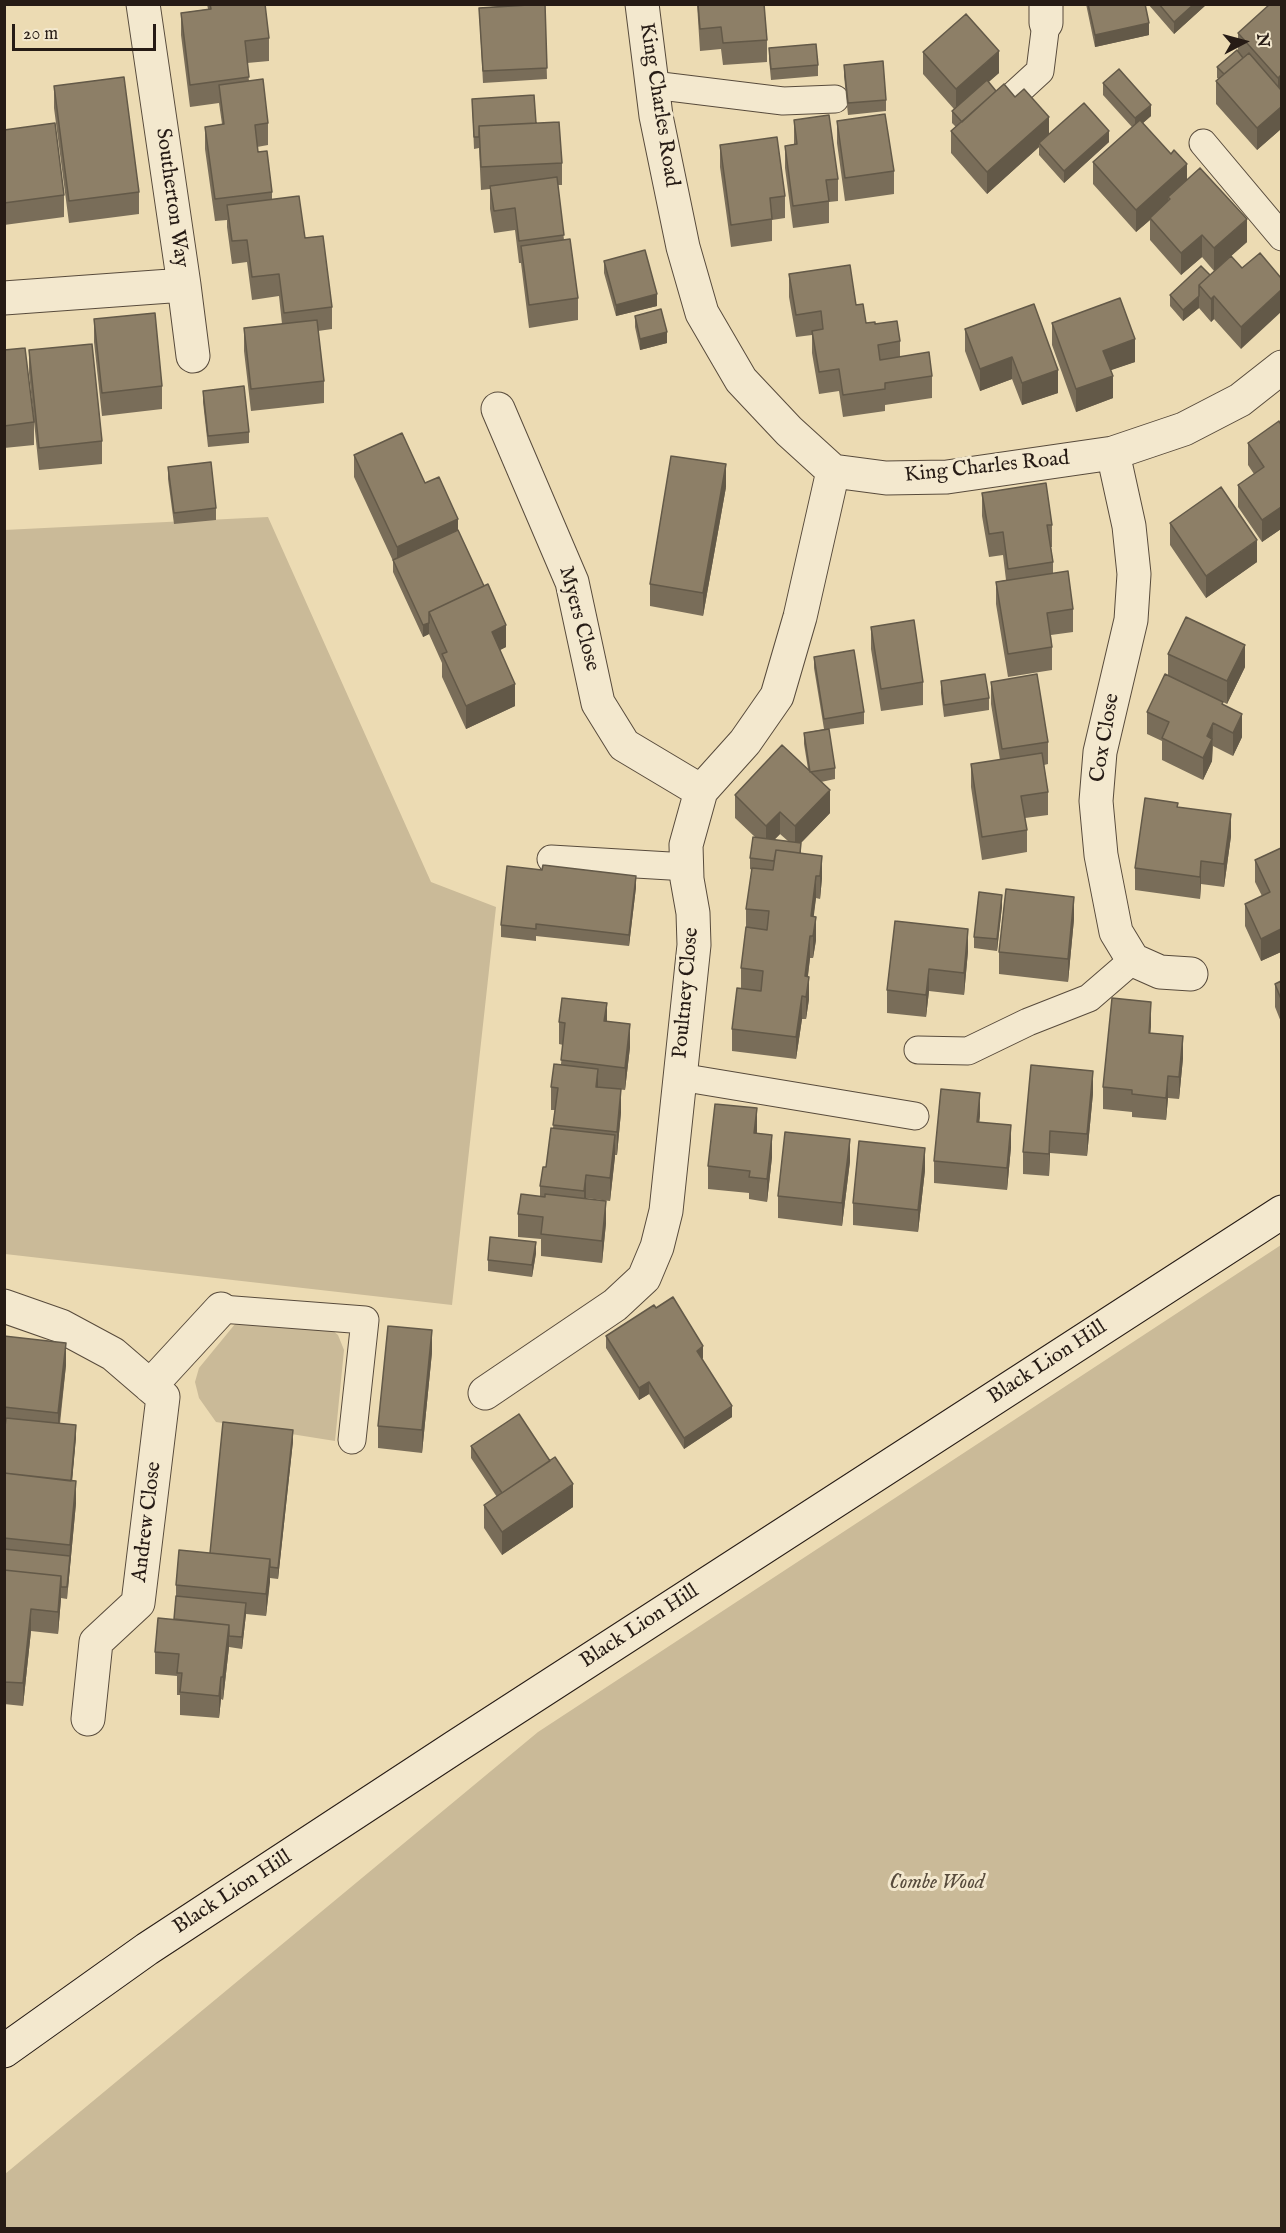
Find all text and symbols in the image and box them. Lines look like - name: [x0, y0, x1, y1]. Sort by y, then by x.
- scale bar: [15, 12, 159, 50]
- north arrow: [1214, 12, 1274, 72]
- street label: King Charles Road: [633, 21, 683, 189]
- text: 20 m: [23, 23, 58, 46]
- text: N: [1251, 32, 1273, 48]
- street label: Southerton Way: [149, 127, 193, 269]
- street label: King Charles Road: [903, 447, 1071, 489]
- street label: Myers Close: [552, 564, 604, 674]
- street label: Cox Close: [1086, 692, 1126, 784]
- street label: Poultney Close: [669, 926, 705, 1060]
- street label: Black Lion Hill: [984, 1315, 1112, 1411]
- street label: Andrew Close: [128, 1460, 168, 1584]
- street label: Black Lion Hill: [576, 1579, 704, 1675]
- street label: Black Lion Hill: [169, 1845, 297, 1941]
- park label: Combe Wood: [889, 1871, 985, 1897]

